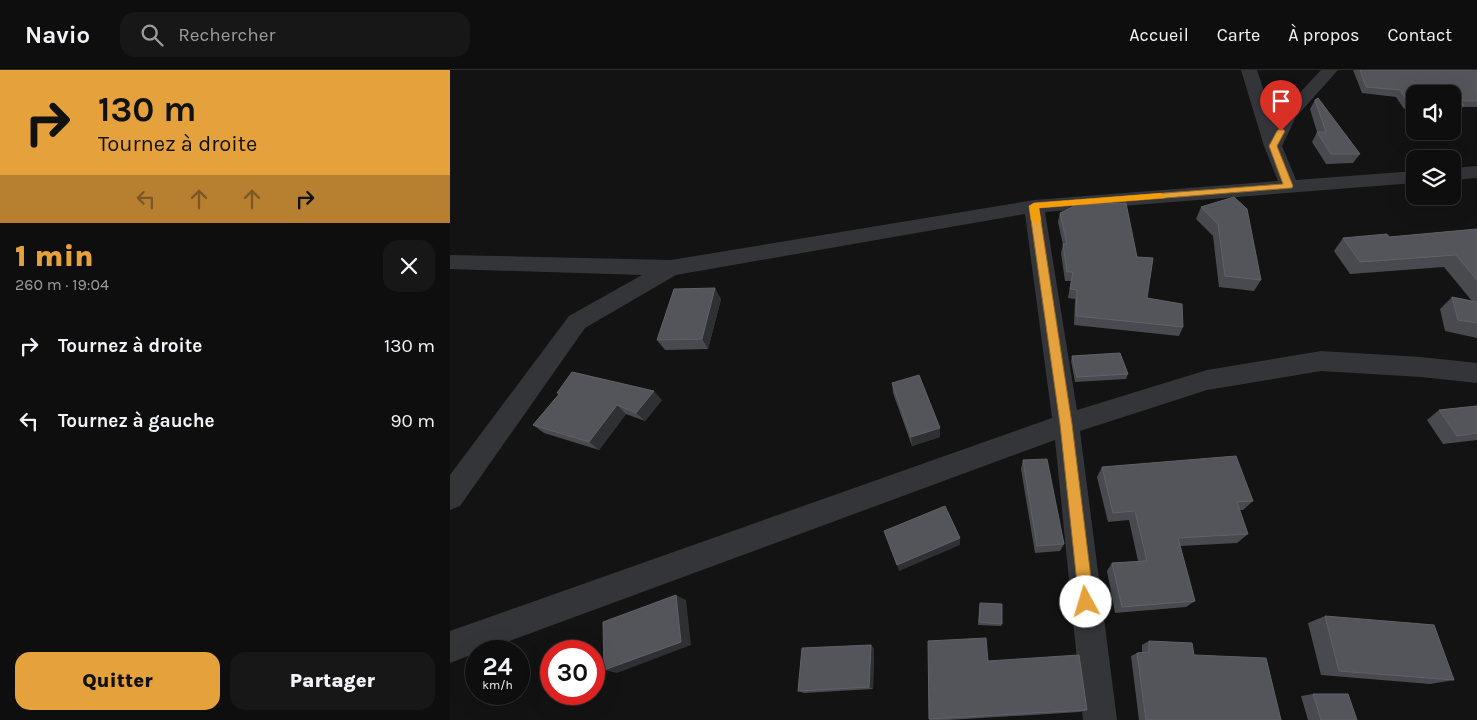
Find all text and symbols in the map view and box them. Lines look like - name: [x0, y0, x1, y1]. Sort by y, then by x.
- search box: [120, 12, 470, 57]
- text: Navio: [25, 21, 90, 49]
- icon: search: [138, 21, 166, 49]
- text: Rechercher: [178, 24, 275, 46]
- text: Accueil: [1129, 24, 1189, 46]
- text: Carte: [1217, 24, 1260, 46]
- text: À propos: [1288, 24, 1360, 46]
- text: Contact: [1388, 24, 1452, 46]
- pin: [1260, 80, 1302, 131]
- map controls: [1406, 85, 1461, 205]
- button: sound: [1406, 85, 1461, 140]
- icon: arrive: [1267, 87, 1295, 115]
- text: 130 m: [98, 89, 196, 130]
- icon: right: [15, 90, 80, 155]
- text: Tournez à droite: [98, 131, 257, 157]
- button: layers: [1406, 150, 1461, 205]
- icon: left: [132, 185, 160, 213]
- icon: ahead: [185, 185, 213, 213]
- icon: ahead: [238, 185, 266, 213]
- icon: right: [291, 185, 319, 213]
- text: 1 min: [15, 238, 94, 274]
- button: close: [383, 240, 435, 292]
- text: 260 m · 19:04: [15, 275, 109, 294]
- icon: right: [15, 332, 43, 360]
- text: Tournez à droite: [58, 335, 202, 357]
- text: 130 m: [384, 335, 435, 357]
- icon: left: [15, 407, 43, 435]
- text: Tournez à gauche: [58, 410, 215, 432]
- text: 90 m: [390, 410, 435, 432]
- position arrow: [1059, 575, 1111, 627]
- speed limit sign: 30: [540, 640, 605, 705]
- button: Quitter: [15, 652, 220, 710]
- button: Partager: [230, 652, 435, 710]
- text: 24: [482, 652, 513, 681]
- text: km/h: [482, 678, 513, 692]

